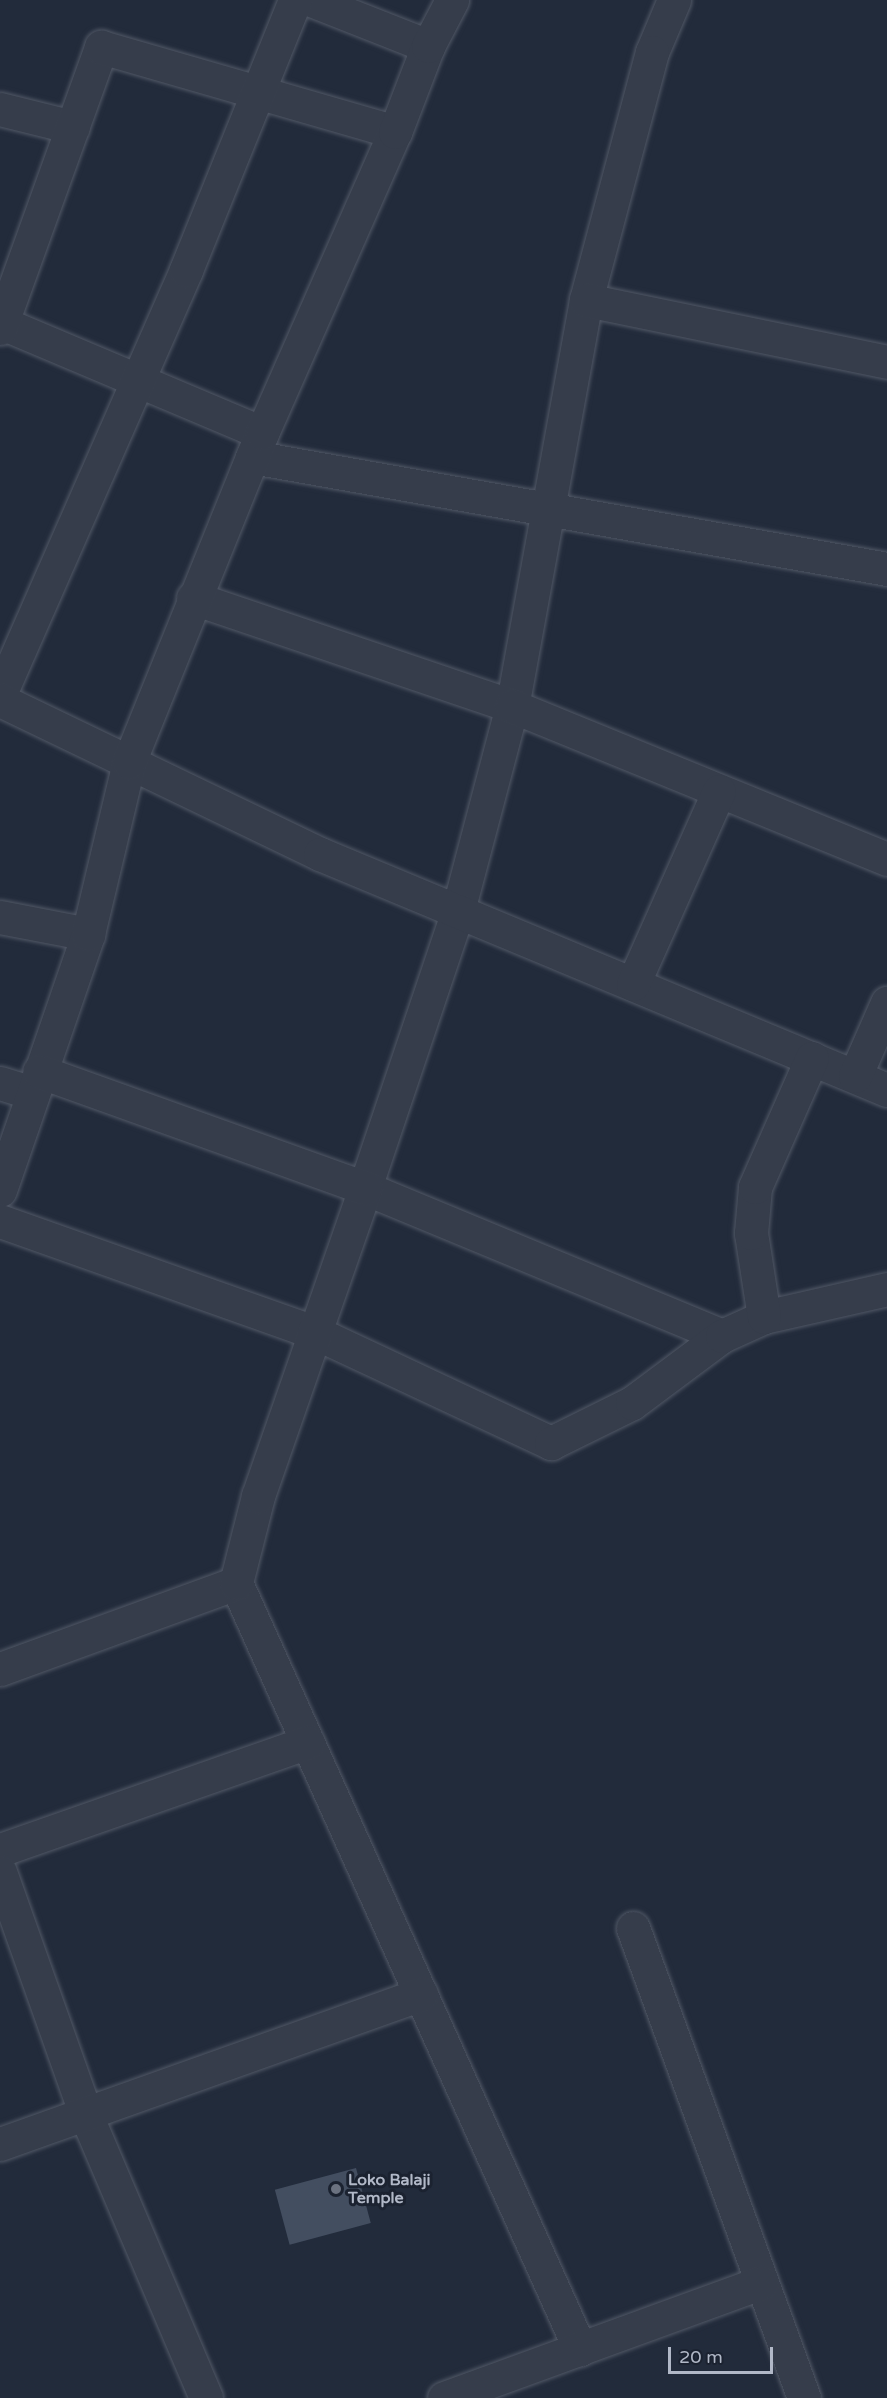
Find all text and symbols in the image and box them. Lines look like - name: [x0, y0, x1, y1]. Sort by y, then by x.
- place label: Loko Balaji Temple: [348, 2170, 431, 2208]
- marker: Loko Balaji Temple: [329, 2182, 343, 2196]
- scale bar: [671, 2335, 776, 2373]
- text: 20 m: [679, 2346, 723, 2368]

